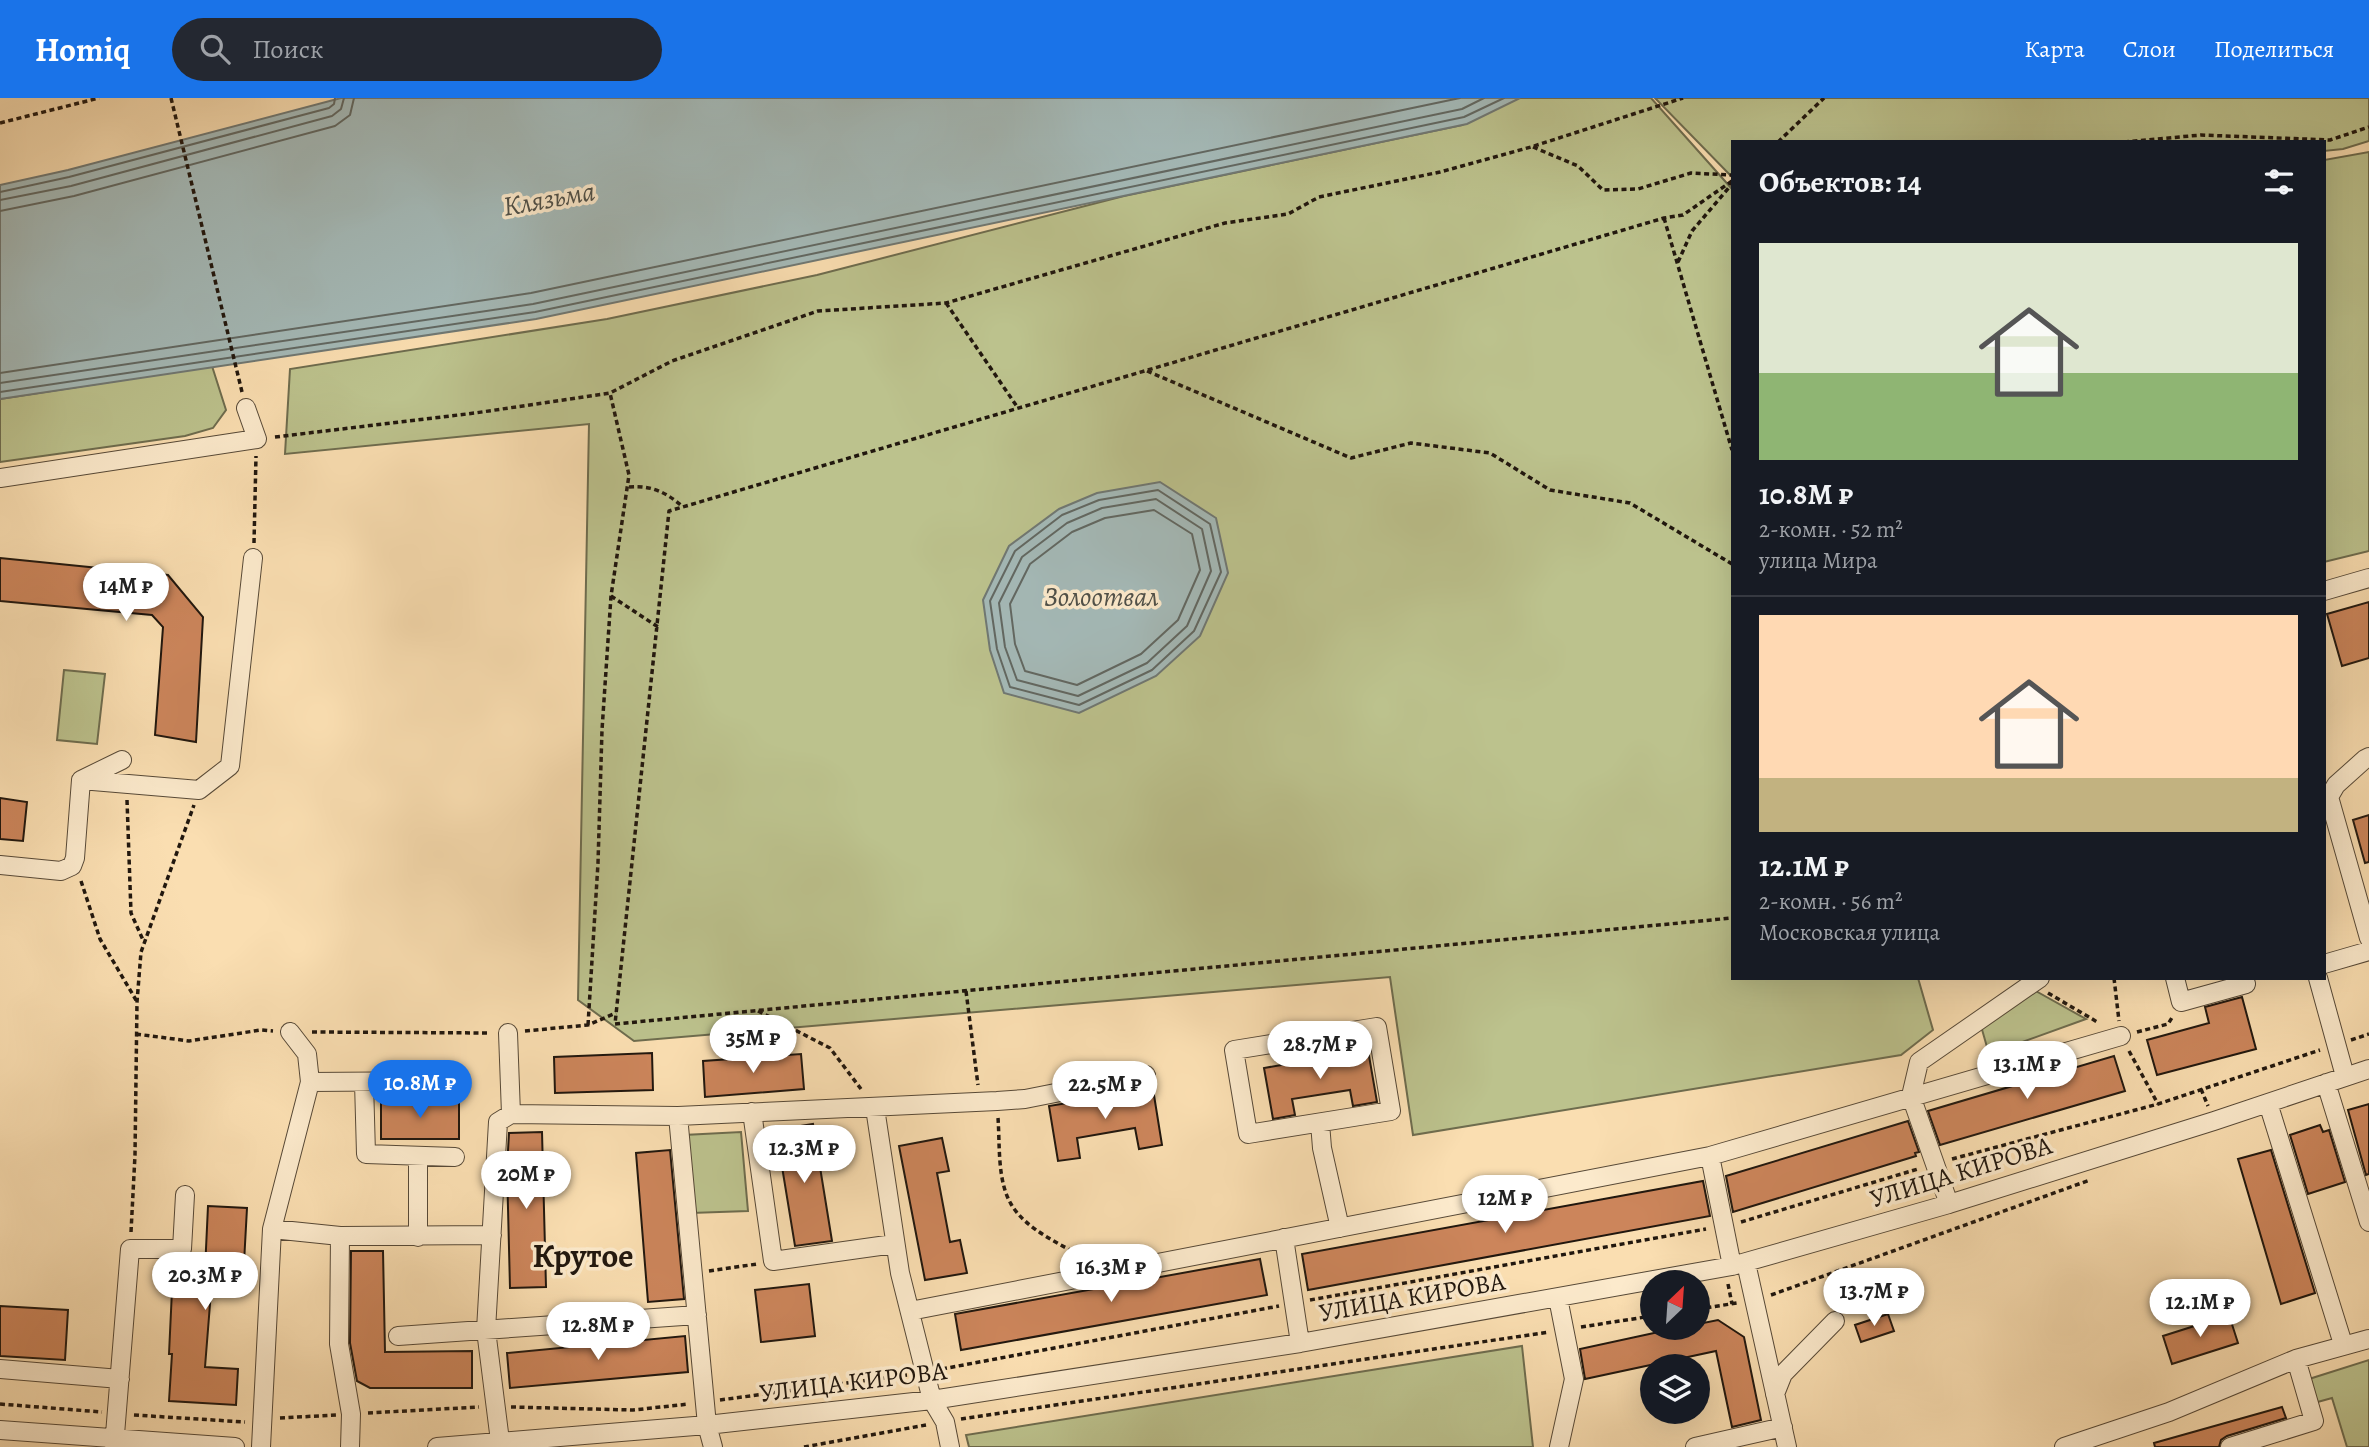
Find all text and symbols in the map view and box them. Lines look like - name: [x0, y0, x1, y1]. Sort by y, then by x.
- search box: [172, 18, 662, 81]
- text: Homiq: [35, 27, 130, 72]
- icon: search: [196, 30, 234, 68]
- text: Поиск: [252, 32, 323, 67]
- text: Карта: [2024, 33, 2085, 65]
- text: Слои: [2123, 33, 2176, 65]
- text: Поделиться: [2214, 33, 2334, 65]
- text: Объектов: 14: [1759, 162, 1921, 202]
- icon: filters: [2260, 163, 2298, 201]
- water label: Клязьма: [500, 172, 598, 226]
- icon: home: [1966, 289, 2092, 415]
- text: 10.8M ₽: [1759, 474, 1853, 514]
- text: 2-комн. · 52 m²: [1759, 514, 1903, 545]
- text: улица Мира: [1759, 545, 1878, 576]
- pin: 14M ₽: [77, 564, 175, 623]
- text: 14M ₽: [99, 570, 153, 601]
- water label: Золоотвал: [1044, 578, 1158, 616]
- icon: home: [1966, 661, 2092, 787]
- text: 12.1M ₽: [1759, 846, 1849, 886]
- text: 2-комн. · 56 m²: [1759, 886, 1903, 917]
- text: Московская улица: [1759, 917, 1940, 948]
- pin: 35M ₽: [704, 1016, 802, 1075]
- pin: 28.7M ₽: [1255, 1021, 1385, 1081]
- text: 35M ₽: [726, 1022, 780, 1053]
- text: 28.7M ₽: [1283, 1028, 1357, 1059]
- pin: 13.1M ₽: [1962, 1042, 2092, 1101]
- text: 13.1M ₽: [1993, 1048, 2061, 1079]
- pin: 10.8M ₽: [355, 1060, 485, 1120]
- pin: 22.5M ₽: [1040, 1062, 1170, 1121]
- text: 10.8M ₽: [384, 1067, 456, 1098]
- text: 22.5M ₽: [1068, 1068, 1142, 1099]
- pin: 12.3M ₽: [739, 1126, 869, 1185]
- street label: УЛИЦА КИРОВА: [1866, 1127, 2057, 1216]
- text: 12.3M ₽: [769, 1132, 839, 1163]
- pin: 20M ₽: [477, 1152, 575, 1211]
- text: 20M ₽: [497, 1158, 555, 1189]
- pin: 12M ₽: [1456, 1176, 1554, 1235]
- text: 12M ₽: [1478, 1182, 1532, 1213]
- district label: Крутое: [532, 1233, 634, 1278]
- pin: 16.3M ₽: [1046, 1244, 1176, 1304]
- text: 16.3M ₽: [1076, 1251, 1146, 1282]
- pin: 20.3M ₽: [140, 1252, 270, 1312]
- text: 20.3M ₽: [168, 1259, 242, 1290]
- street label: УЛИЦА КИРОВА: [1316, 1263, 1509, 1331]
- pin: 13.7M ₽: [1809, 1268, 1939, 1328]
- north arrow: [1640, 1270, 1710, 1340]
- map controls: [1640, 1270, 1710, 1424]
- text: 13.7M ₽: [1839, 1275, 1909, 1306]
- pin: 12.1M ₽: [2135, 1280, 2265, 1339]
- text: 12.1M ₽: [2166, 1286, 2234, 1317]
- pin: 12.8M ₽: [533, 1302, 663, 1362]
- text: 12.8M ₽: [562, 1309, 634, 1340]
- street label: УЛИЦА КИРОВА: [757, 1353, 949, 1411]
- button: layers: [1640, 1354, 1710, 1424]

